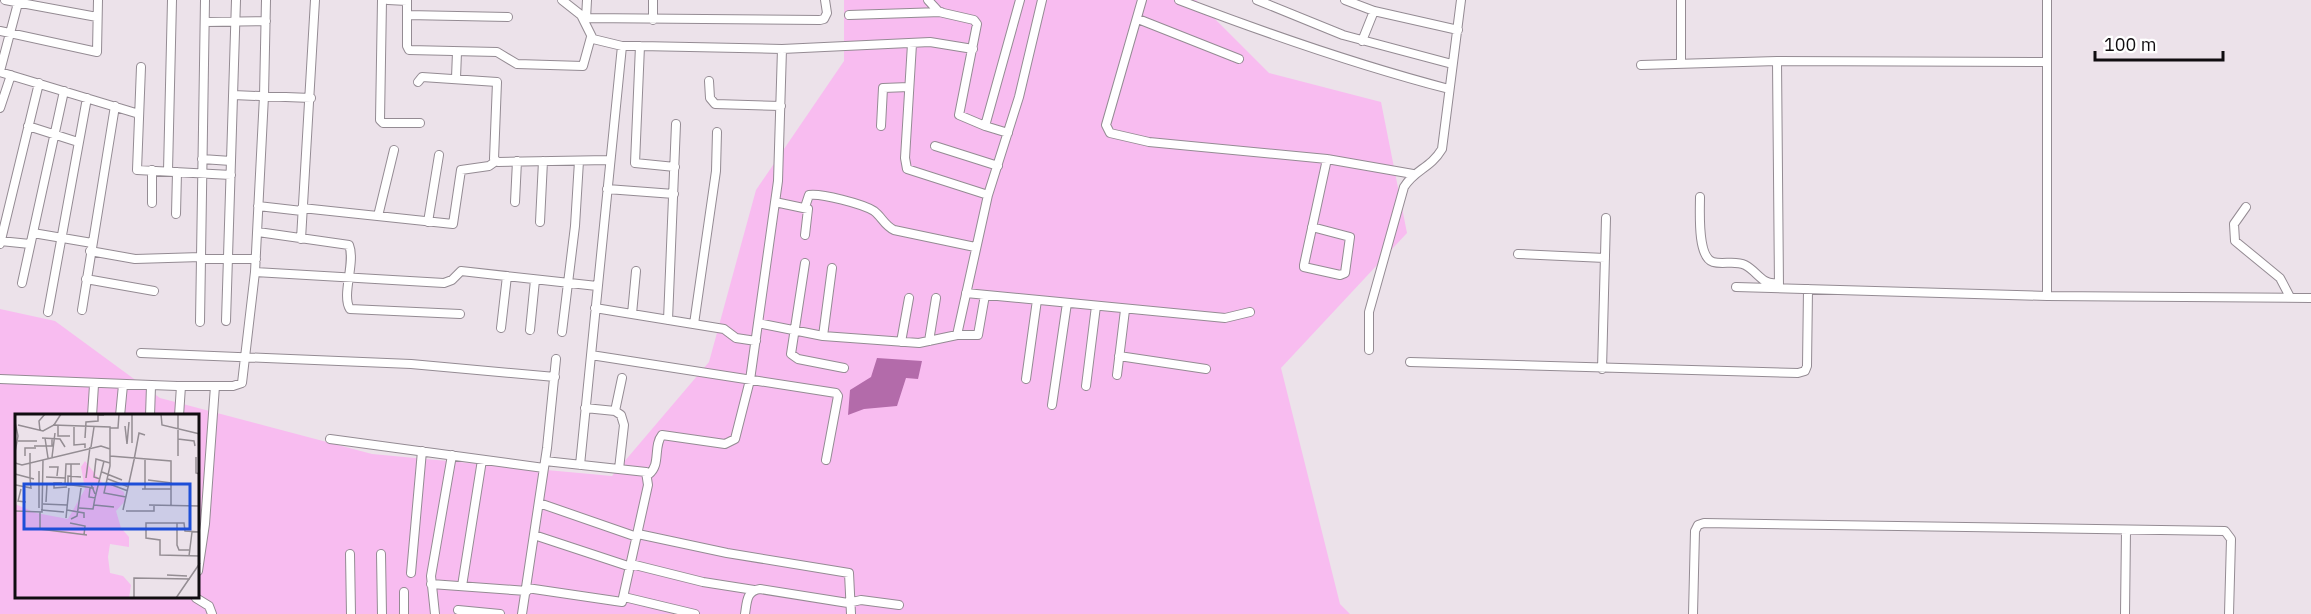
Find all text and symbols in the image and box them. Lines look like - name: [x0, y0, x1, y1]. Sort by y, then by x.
- scale bar: [2095, 24, 2222, 62]
- text: 100 m: [2104, 33, 2156, 56]
- inset map: [15, 414, 200, 599]

